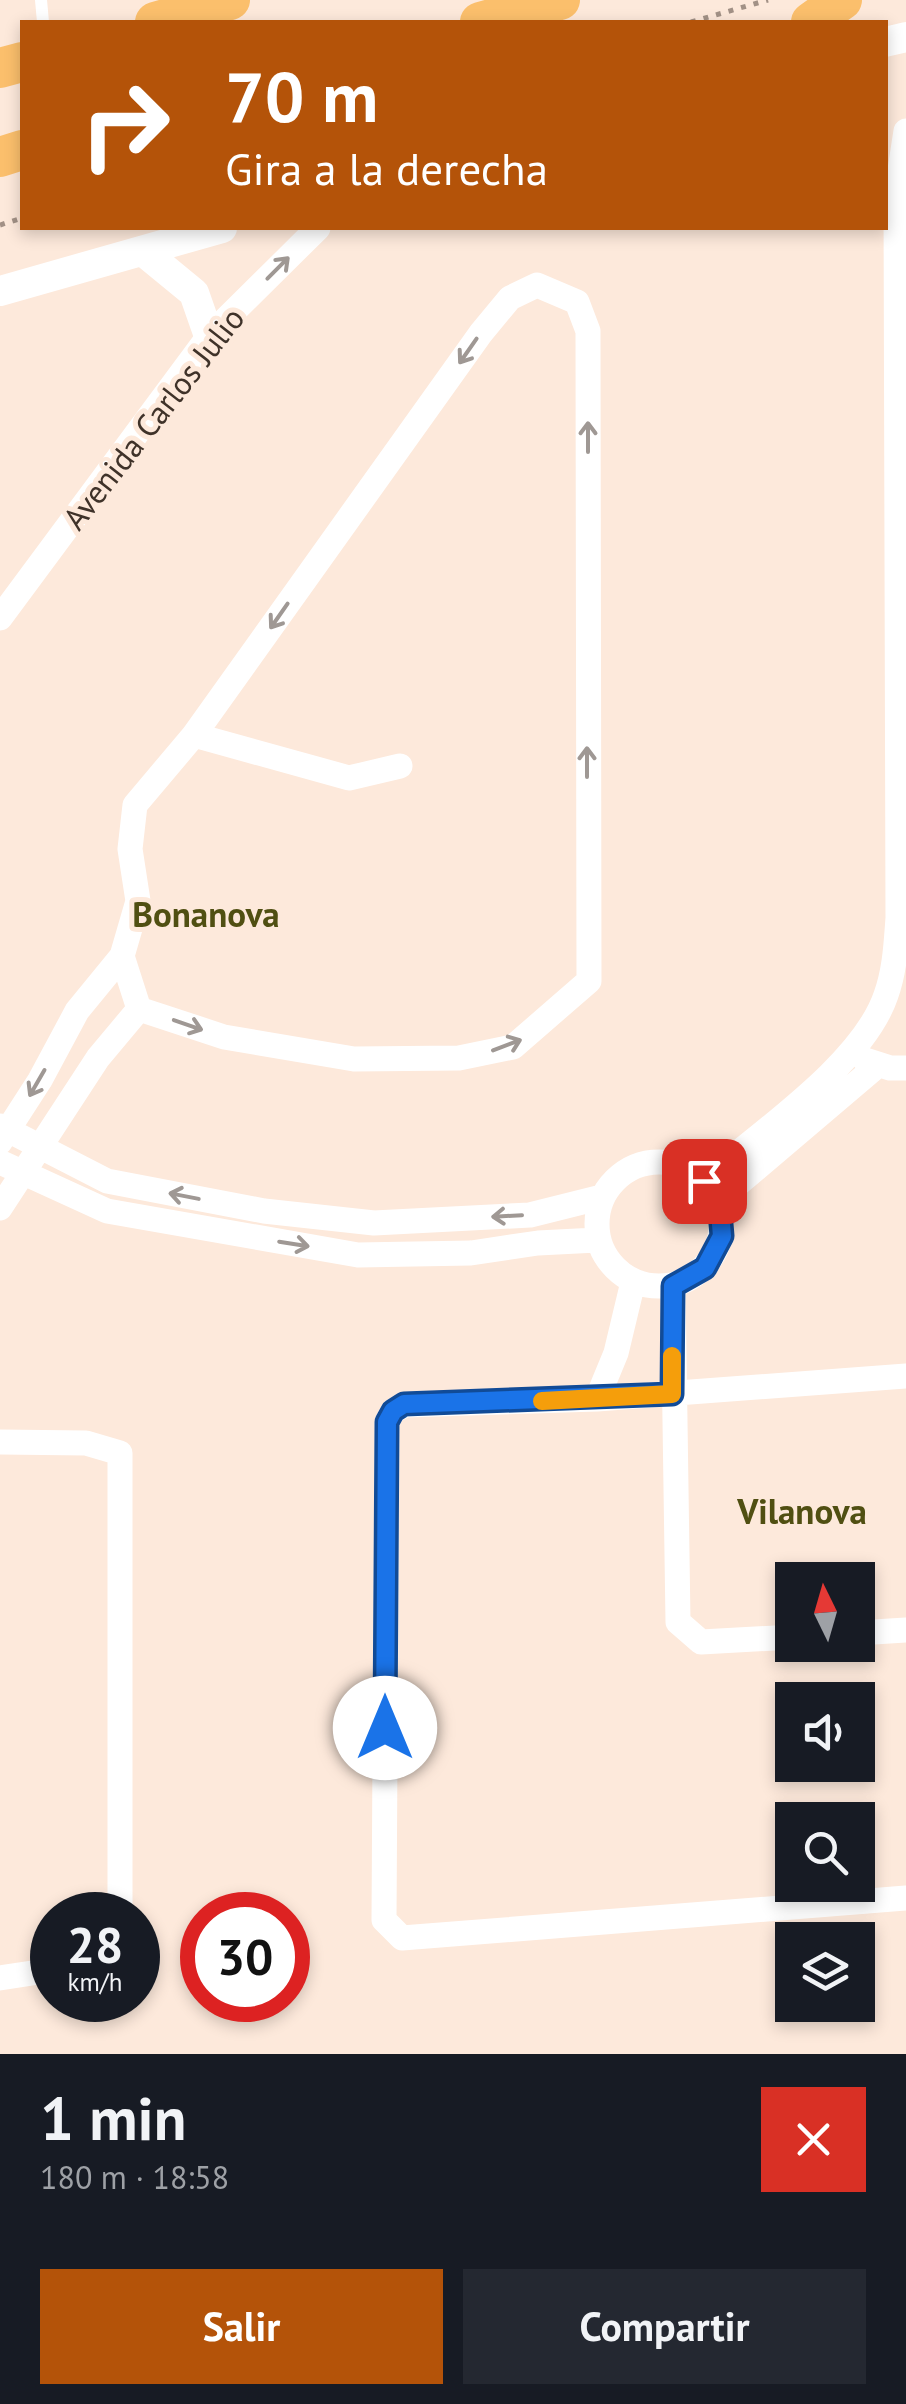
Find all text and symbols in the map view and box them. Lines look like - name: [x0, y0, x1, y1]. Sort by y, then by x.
- text: 70 m: [225, 51, 378, 141]
- icon: right: [60, 60, 190, 190]
- text: Gira a la derecha: [225, 139, 548, 197]
- one-way arrow: [265, 256, 289, 280]
- street label: Avenida Carlos Julio: [53, 298, 253, 538]
- one-way arrow: [458, 337, 479, 364]
- one-way arrow: [578, 421, 598, 454]
- one-way arrow: [269, 601, 290, 629]
- one-way arrow: [578, 746, 596, 778]
- district label: Bonanova: [132, 891, 280, 937]
- one-way arrow: [172, 1018, 204, 1036]
- one-way arrow: [491, 1035, 522, 1053]
- one-way arrow: [27, 1068, 47, 1097]
- pin: [662, 1139, 747, 1224]
- icon: arrive: [677, 1154, 732, 1209]
- one-way arrow: [169, 1185, 201, 1204]
- one-way arrow: [491, 1207, 523, 1226]
- one-way arrow: [277, 1236, 310, 1254]
- district label: Vilanova: [736, 1488, 867, 1534]
- north arrow: [775, 1562, 875, 1662]
- map controls: [775, 1562, 875, 2022]
- position arrow: [333, 1676, 437, 1780]
- button: sound: [775, 1682, 875, 1782]
- button: search: [775, 1802, 875, 1902]
- speed limit sign: 30: [180, 1892, 310, 2022]
- text: 28: [67, 1912, 123, 1977]
- button: layers: [775, 1922, 875, 2022]
- text: km/h: [68, 1966, 122, 1998]
- text: 1 min: [40, 2079, 186, 2157]
- button: close: [761, 2087, 866, 2192]
- text: 180 m · 18:58: [40, 2156, 229, 2198]
- button: Salir: [40, 2269, 443, 2384]
- button: Compartir: [463, 2269, 866, 2384]

